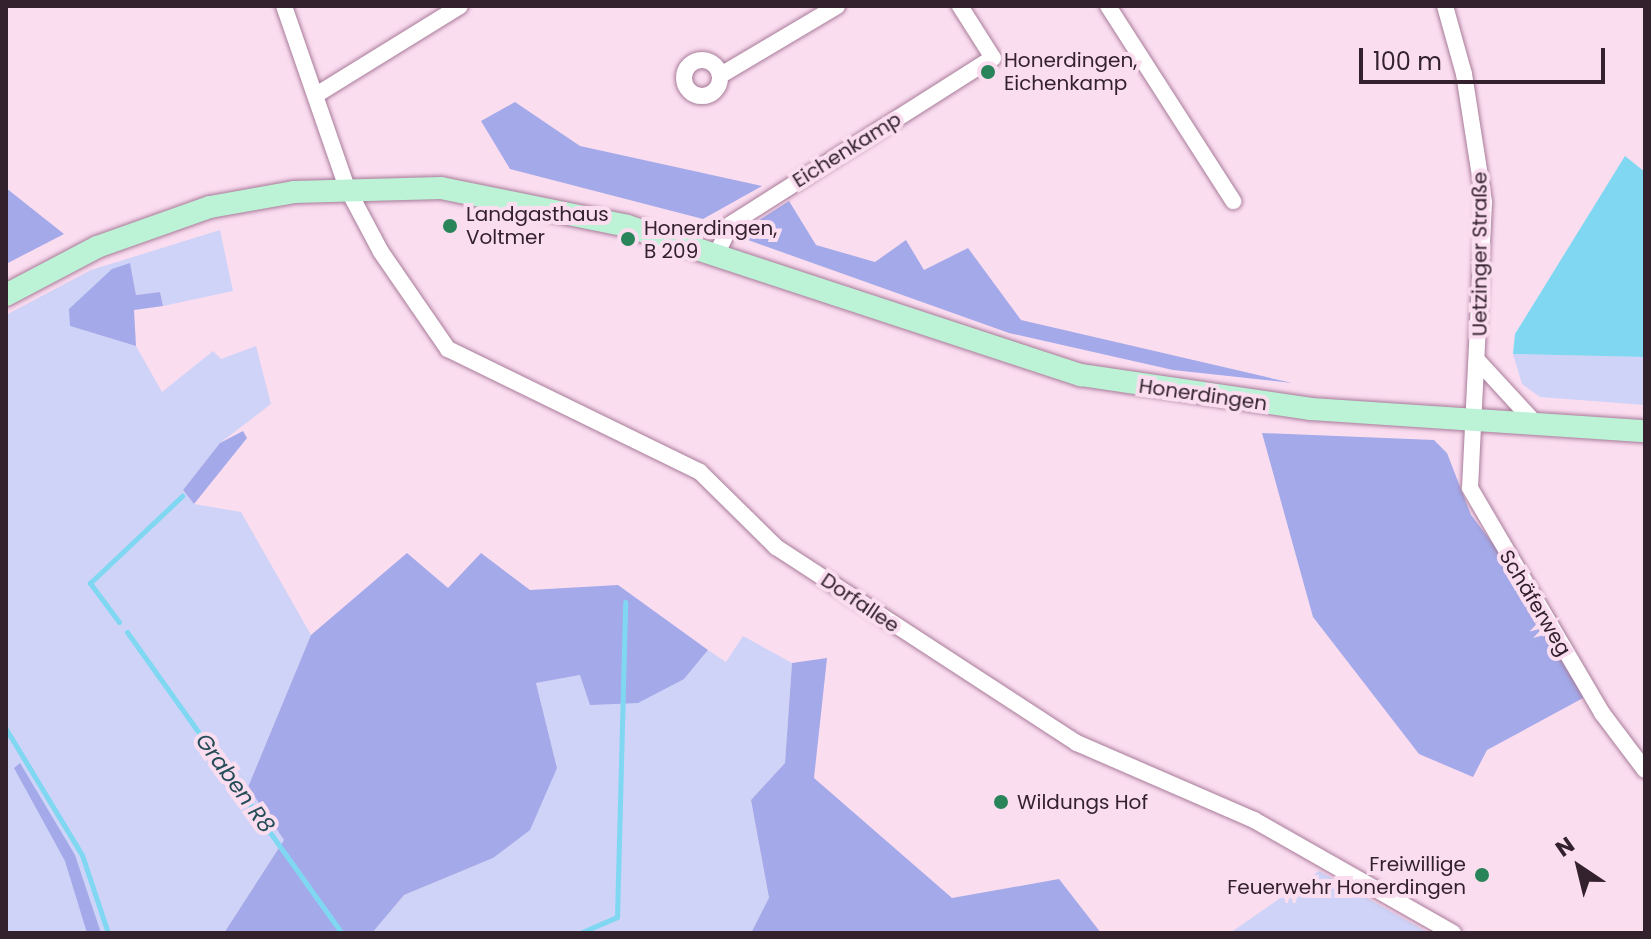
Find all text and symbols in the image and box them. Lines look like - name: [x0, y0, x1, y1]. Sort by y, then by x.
- scale bar: [1363, 32, 1609, 82]
- text: 100 m: [1373, 45, 1442, 78]
- place label: Honerdingen, Eichenkamp: [1004, 48, 1137, 95]
- marker: Honerdingen, Eichenkamp: [979, 63, 997, 81]
- street label: Eichenkamp: [788, 107, 906, 193]
- street label: Uetzinger Straße: [1468, 172, 1492, 336]
- place label: Landgasthaus Voltmer: [466, 202, 609, 249]
- place label: Honerdingen, B 209: [644, 216, 777, 263]
- marker: Landgasthaus Voltmer: [441, 217, 459, 235]
- marker: Honerdingen, B 209: [619, 230, 637, 248]
- street label: Honerdingen: [1137, 374, 1269, 416]
- street label: Schäferweg: [1494, 546, 1576, 660]
- street label: Dorfallee: [816, 568, 904, 638]
- water label: Graben R8: [190, 728, 280, 838]
- place label: Wildungs Hof: [1017, 790, 1148, 814]
- marker: Wildungs Hof: [992, 793, 1010, 811]
- north arrow: [1539, 827, 1619, 907]
- text: N: [1549, 829, 1581, 864]
- place label: Freiwillige Feuerwehr Honerdingen: [1227, 852, 1466, 899]
- marker: Freiwillige Feuerwehr Honerdingen: [1473, 866, 1491, 884]

